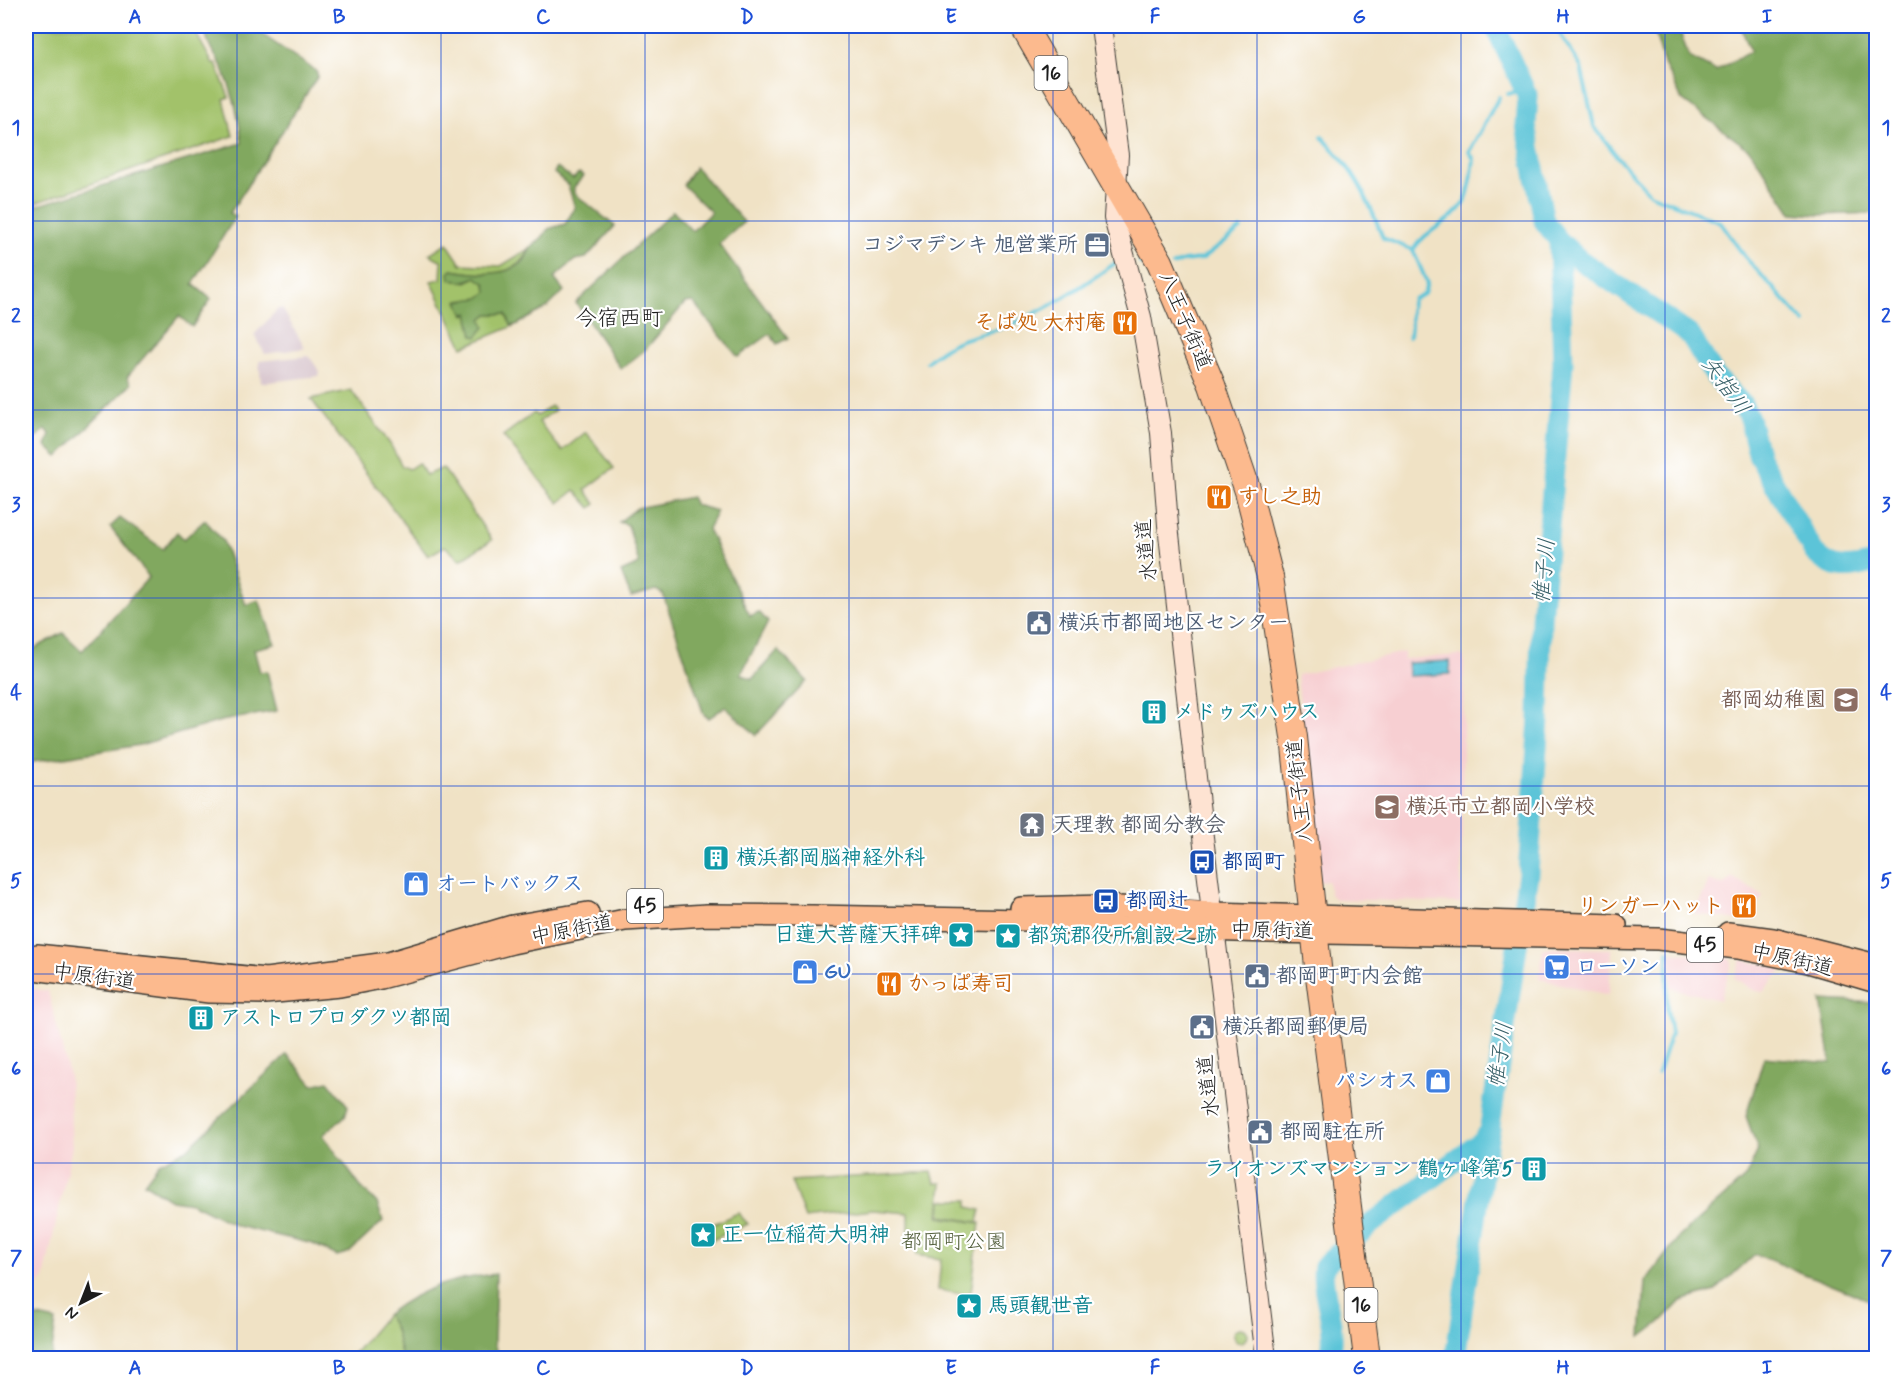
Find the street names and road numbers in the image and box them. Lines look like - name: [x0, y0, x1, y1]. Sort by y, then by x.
- road number: 16: [1034, 56, 1068, 90]
- street label: 八王子街道: [1152, 267, 1218, 375]
- street label: 水道道: [1130, 517, 1164, 583]
- street label: 八王子街道: [1281, 737, 1319, 845]
- road number: 45: [627, 889, 663, 923]
- street label: 中原街道: [528, 908, 616, 952]
- street label: 中原街道: [1230, 916, 1314, 946]
- road number: 45: [1687, 928, 1723, 962]
- street label: 中原街道: [1748, 937, 1836, 983]
- street label: 中原街道: [50, 957, 138, 997]
- street label: 水道道: [1191, 1053, 1227, 1119]
- road number: 16: [1344, 1288, 1378, 1322]

